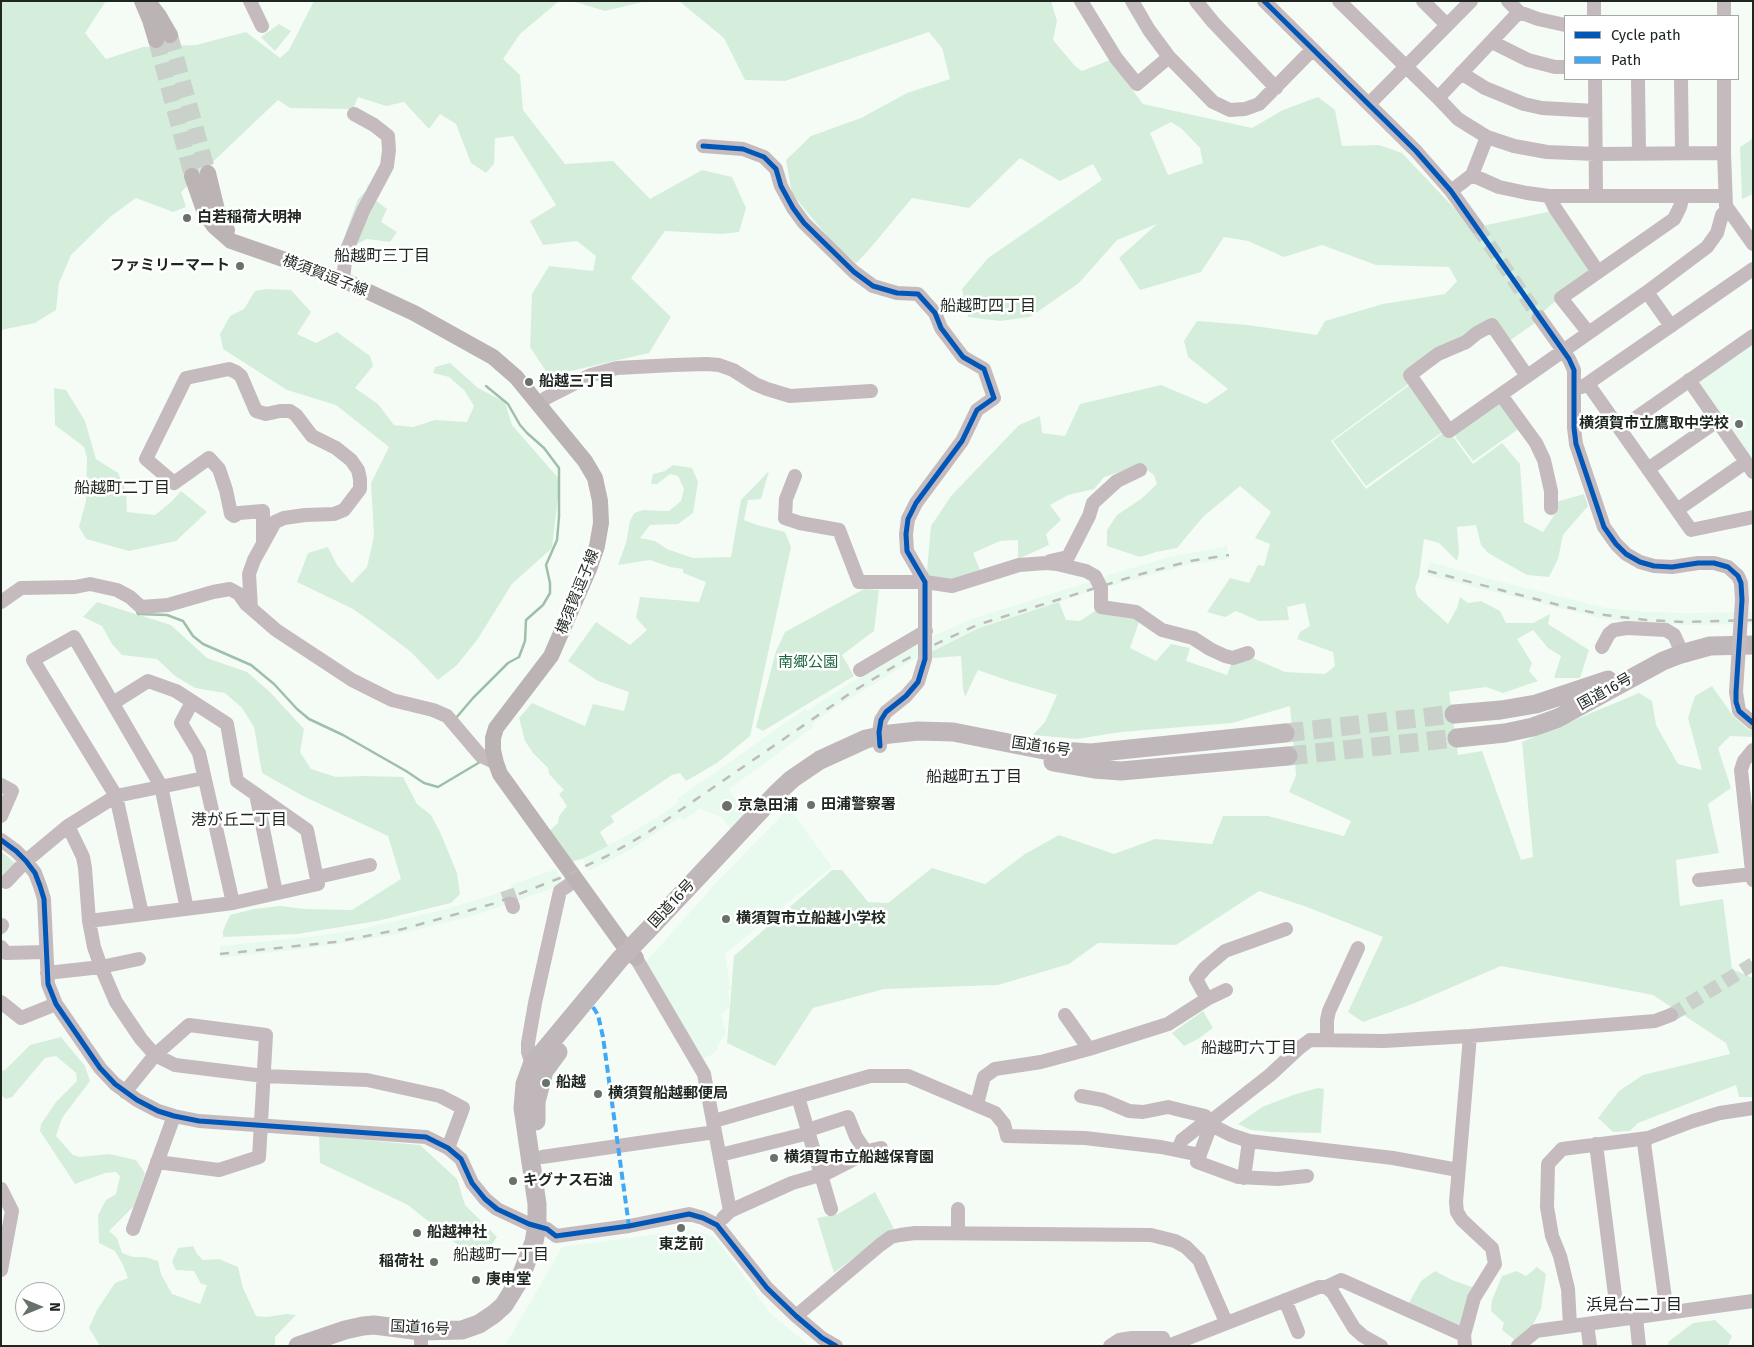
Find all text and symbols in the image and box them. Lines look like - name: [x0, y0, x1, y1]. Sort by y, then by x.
- legend: [1564, 15, 1739, 80]
- text: Cycle path: [1611, 26, 1681, 44]
- text: Path: [1611, 51, 1641, 69]
- place label: 白若稲荷大明神: [197, 209, 302, 227]
- marker: 白若稲荷大明神: [181, 212, 193, 224]
- district label: 船越町三丁目: [334, 247, 430, 267]
- street label: 横須賀逗子線: [280, 251, 370, 301]
- place label: ファミリーマート: [110, 257, 230, 275]
- marker: ファミリーマート: [234, 260, 246, 272]
- district label: 船越町四丁目: [940, 297, 1036, 317]
- place label: 船越三丁目: [539, 373, 614, 391]
- marker: 船越三丁目: [523, 376, 535, 388]
- place label: 横須賀市立鷹取中学校: [1579, 415, 1729, 433]
- marker: 横須賀市立鷹取中学校: [1733, 418, 1745, 430]
- district label: 船越町二丁目: [74, 479, 170, 499]
- street label: 横須賀逗子線: [553, 547, 603, 637]
- park label: 南郷公園: [778, 654, 838, 672]
- street label: 国道16号: [1575, 670, 1635, 714]
- street label: 国道16号: [1010, 734, 1072, 760]
- district label: 船越町五丁目: [926, 768, 1022, 788]
- place label: 田浦警察署: [821, 796, 896, 814]
- place label: 京急田浦: [738, 797, 798, 815]
- marker: 京急田浦: [720, 799, 734, 813]
- marker: 田浦警察署: [805, 799, 817, 811]
- district label: 港が丘二丁目: [191, 811, 287, 831]
- street label: 国道16号: [645, 876, 699, 932]
- place label: 横須賀市立船越小学校: [736, 910, 886, 928]
- marker: 横須賀市立船越小学校: [720, 913, 732, 925]
- district label: 船越町六丁目: [1201, 1039, 1297, 1059]
- place label: 船越: [556, 1074, 586, 1092]
- marker: 船越: [540, 1077, 552, 1089]
- place label: 横須賀船越郵便局: [608, 1085, 728, 1103]
- marker: 横須賀船越郵便局: [592, 1088, 604, 1100]
- place label: 横須賀市立船越保育園: [784, 1149, 934, 1167]
- marker: 横須賀市立船越保育園: [768, 1152, 780, 1164]
- place label: キグナス石油: [523, 1172, 613, 1190]
- marker: キグナス石油: [507, 1175, 519, 1187]
- marker: 東芝前: [675, 1222, 687, 1234]
- place label: 船越神社: [427, 1224, 487, 1242]
- marker: 船越神社: [411, 1227, 423, 1239]
- place label: 東芝前: [659, 1236, 703, 1254]
- district label: 船越町一丁目: [453, 1246, 549, 1266]
- place label: 稲荷社: [379, 1253, 424, 1271]
- marker: 稲荷社: [428, 1256, 440, 1268]
- place label: 庚申堂: [486, 1271, 531, 1289]
- marker: 庚申堂: [470, 1274, 482, 1286]
- north arrow: [15, 1282, 65, 1332]
- district label: 浜見台二丁目: [1586, 1296, 1682, 1316]
- text: N: [46, 1302, 63, 1312]
- street label: 国道16号: [390, 1317, 450, 1339]

